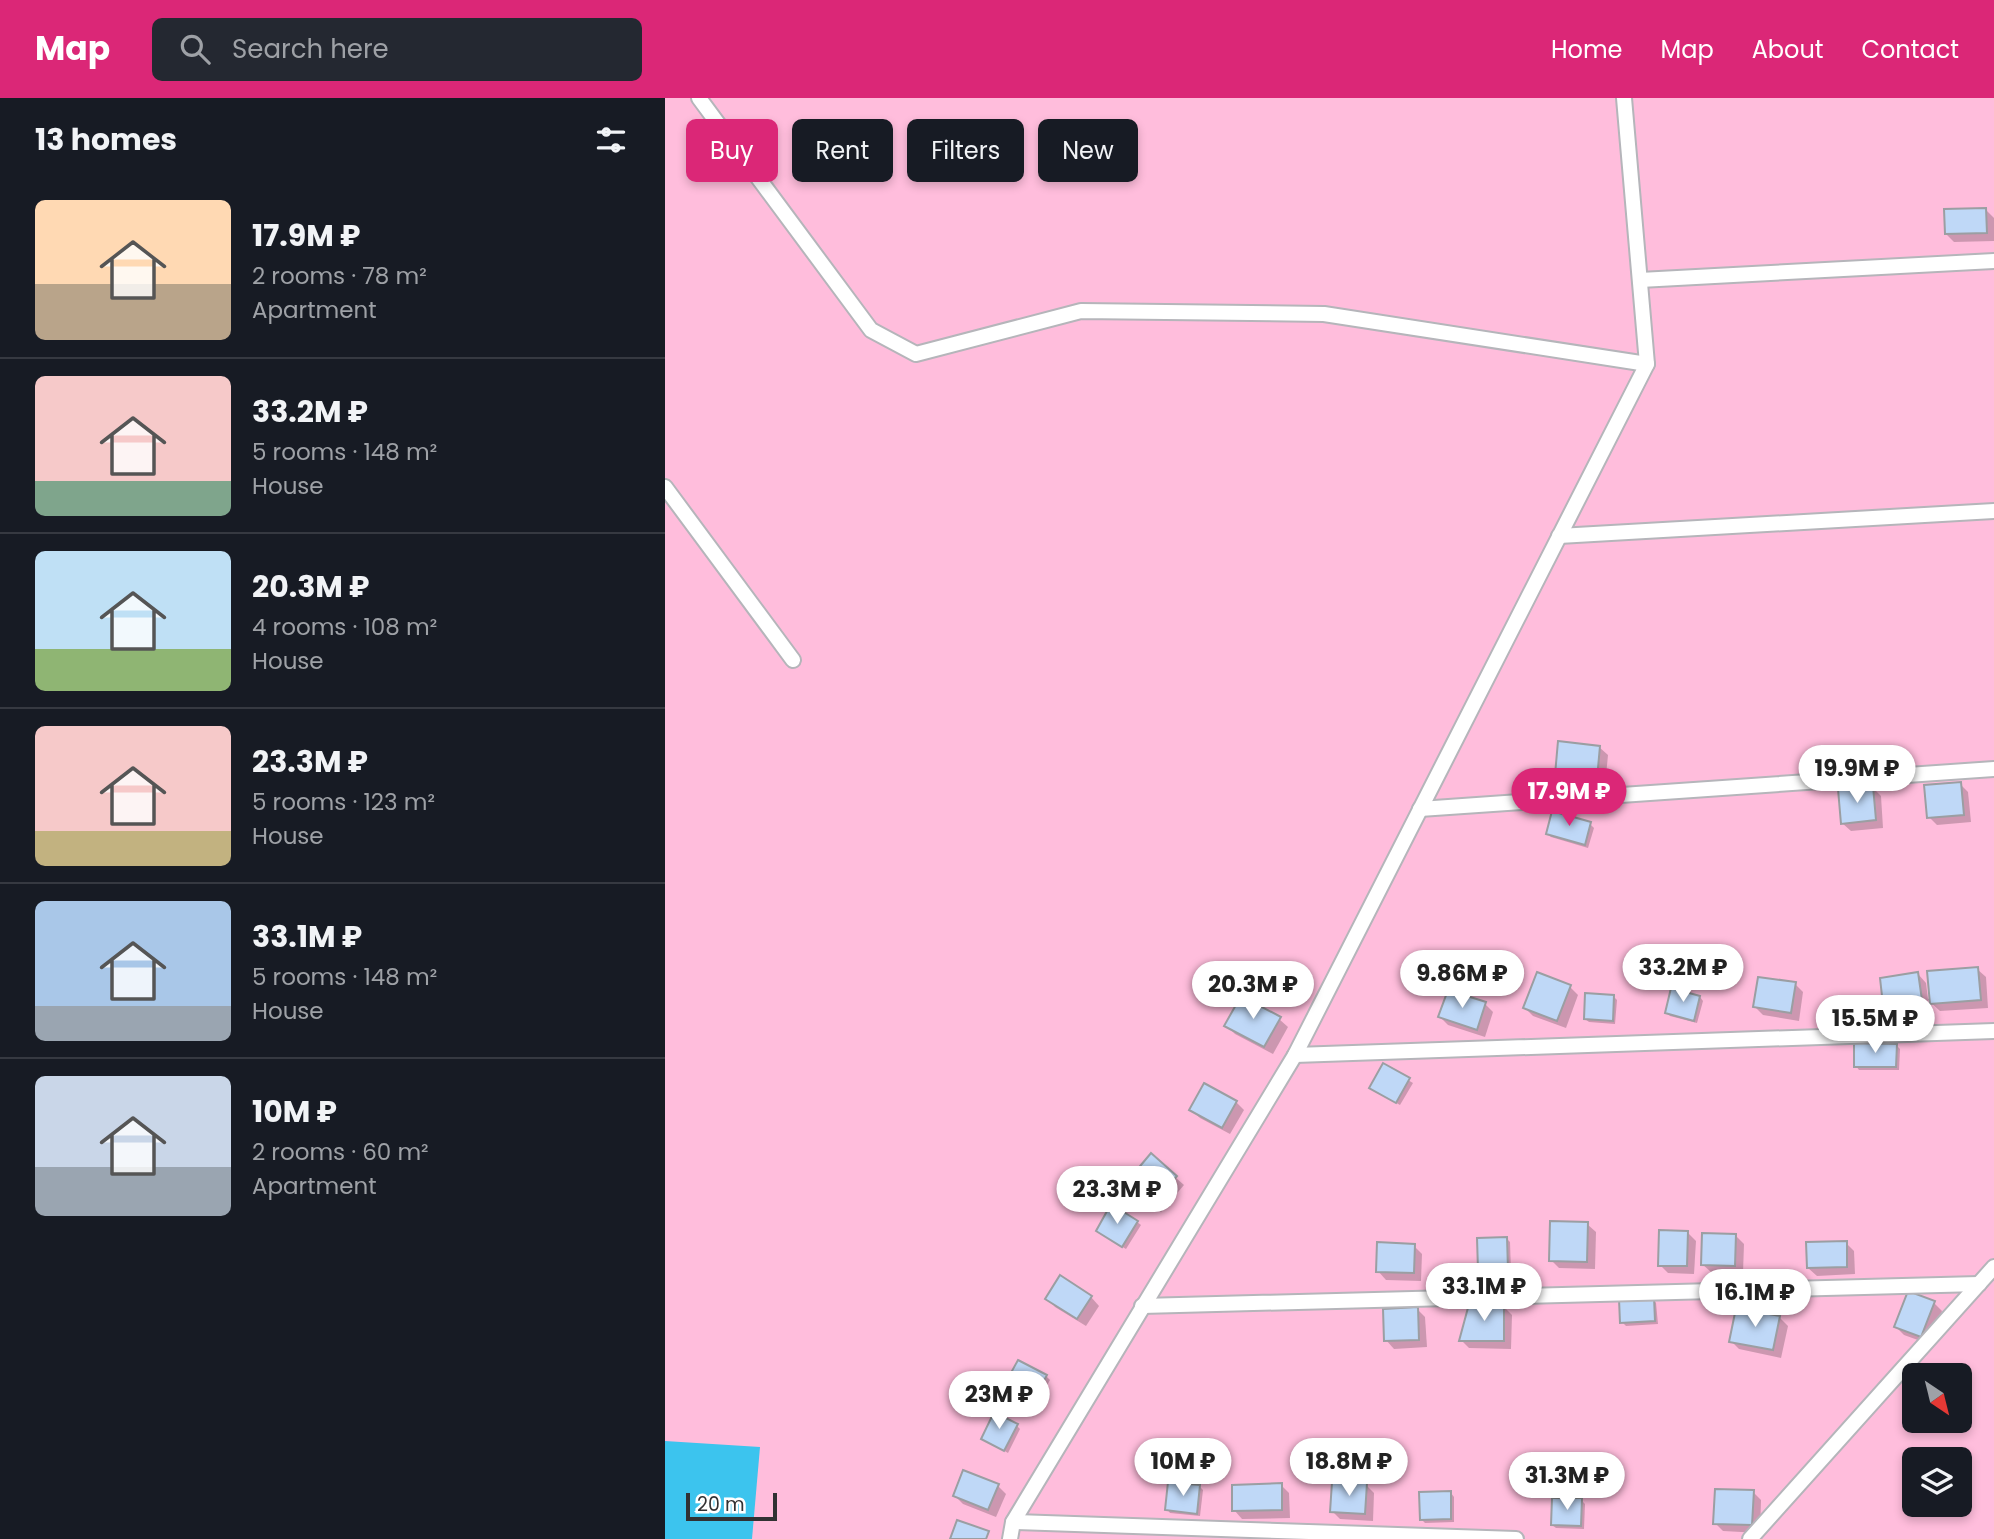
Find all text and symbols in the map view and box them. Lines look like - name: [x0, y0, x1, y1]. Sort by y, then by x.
- search box: [152, 18, 642, 81]
- text: Map: [35, 25, 110, 72]
- icon: search: [176, 30, 214, 68]
- text: Search here: [232, 31, 389, 67]
- text: Home: [1551, 33, 1623, 66]
- text: Map: [1661, 33, 1714, 66]
- text: About: [1752, 33, 1823, 66]
- text: Contact: [1861, 33, 1959, 66]
- text: 13 homes: [35, 118, 177, 161]
- chip: Buy: [686, 119, 778, 182]
- chip: Rent: [792, 119, 893, 182]
- chip: Filters: [907, 119, 1024, 182]
- chip: New: [1038, 119, 1138, 182]
- icon: filters: [592, 121, 630, 159]
- text: 17.9M ₽: [252, 214, 360, 257]
- icon: home: [91, 228, 175, 312]
- text: 2 rooms · 78 m²: [252, 260, 427, 292]
- text: Apartment: [252, 294, 377, 326]
- text: 33.2M ₽: [252, 390, 368, 433]
- icon: home: [91, 404, 175, 488]
- text: 5 rooms · 148 m²: [252, 436, 437, 468]
- text: House: [252, 470, 324, 502]
- text: 20.3M ₽: [252, 565, 369, 608]
- icon: home: [91, 579, 175, 663]
- text: 4 rooms · 108 m²: [252, 611, 437, 643]
- text: House: [252, 645, 324, 677]
- text: 23.3M ₽: [252, 740, 368, 783]
- pin: 19.9M ₽: [1792, 746, 1922, 805]
- text: 19.9M ₽: [1815, 752, 1899, 784]
- icon: home: [91, 754, 175, 838]
- pin: 17.9M ₽: [1504, 768, 1634, 828]
- text: 17.9M ₽: [1527, 775, 1611, 807]
- text: 5 rooms · 123 m²: [252, 786, 435, 818]
- text: House: [252, 820, 324, 852]
- text: 33.1M ₽: [252, 915, 362, 958]
- icon: home: [91, 929, 175, 1013]
- pin: 33.2M ₽: [1618, 944, 1748, 1004]
- pin: 9.86M ₽: [1397, 950, 1527, 1010]
- text: 33.2M ₽: [1639, 951, 1727, 983]
- text: 9.86M ₽: [1416, 957, 1508, 989]
- text: 5 rooms · 148 m²: [252, 961, 437, 993]
- pin: 20.3M ₽: [1188, 962, 1318, 1021]
- text: 20.3M ₽: [1208, 968, 1298, 1000]
- text: House: [252, 995, 324, 1027]
- pin: 15.5M ₽: [1810, 996, 1940, 1055]
- text: 15.5M ₽: [1832, 1002, 1918, 1034]
- text: 10M ₽: [252, 1090, 337, 1133]
- icon: home: [91, 1104, 175, 1188]
- text: 2 rooms · 60 m²: [252, 1136, 429, 1168]
- pin: 23.3M ₽: [1052, 1166, 1182, 1226]
- text: Apartment: [252, 1170, 377, 1202]
- text: 23.3M ₽: [1073, 1173, 1161, 1205]
- pin: 33.1M ₽: [1419, 1264, 1549, 1323]
- text: 33.1M ₽: [1442, 1270, 1526, 1302]
- pin: 16.1M ₽: [1690, 1270, 1820, 1329]
- text: 16.1M ₽: [1715, 1276, 1795, 1308]
- north arrow: [1902, 1363, 1972, 1433]
- map controls: [1902, 1363, 1972, 1517]
- pin: 23M ₽: [950, 1372, 1048, 1431]
- text: 23M ₽: [965, 1378, 1033, 1410]
- pin: 10M ₽: [1134, 1438, 1232, 1498]
- pin: 18.8M ₽: [1284, 1438, 1414, 1498]
- text: 10M ₽: [1150, 1445, 1216, 1477]
- text: 18.8M ₽: [1306, 1445, 1392, 1477]
- button: layers: [1902, 1447, 1972, 1517]
- pin: 31.3M ₽: [1502, 1452, 1632, 1512]
- text: 31.3M ₽: [1525, 1459, 1609, 1491]
- scale bar: [686, 1490, 777, 1522]
- text: 20 m: [697, 1491, 745, 1518]

